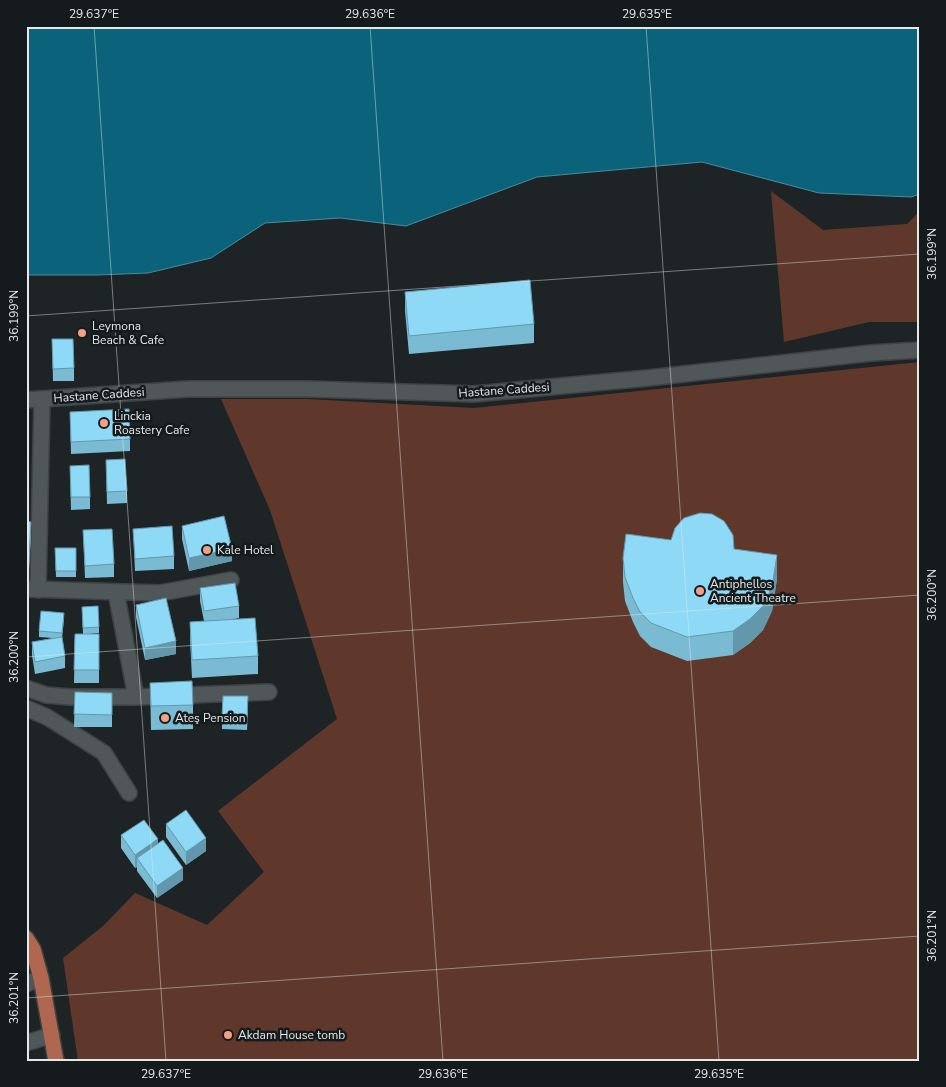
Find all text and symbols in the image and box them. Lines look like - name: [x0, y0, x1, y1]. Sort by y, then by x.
- text: 29.637°E: [69, 6, 119, 22]
- text: 29.636°E: [345, 6, 395, 22]
- text: 29.635°E: [622, 6, 672, 22]
- text: 36.199°N: [924, 228, 940, 280]
- text: 36.199°N: [6, 290, 22, 342]
- place label: Leymona Beach & Cafe: [92, 318, 164, 348]
- marker: Leymona Beach & Cafe: [76, 327, 88, 339]
- street label: Hastane Caddesi: [458, 379, 550, 401]
- street label: Hastane Caddesi: [53, 384, 145, 406]
- place label: Linckia Roastery Cafe: [114, 408, 190, 438]
- marker: Linckia Roastery Cafe: [98, 417, 110, 429]
- place label: Kale Hotel: [217, 542, 274, 558]
- marker: Kale Hotel: [201, 544, 213, 556]
- text: 36.200°N: [924, 569, 940, 621]
- place label: Antiphellos Ancient Theatre: [710, 576, 796, 606]
- marker: Antiphellos Ancient Theatre: [694, 585, 706, 597]
- text: 36.200°N: [6, 631, 22, 683]
- place label: Ateş Pension: [175, 710, 246, 726]
- marker: Ateş Pension: [159, 712, 171, 724]
- text: 36.201°N: [924, 910, 940, 962]
- text: 36.201°N: [6, 972, 22, 1024]
- place label: Akdam House tomb: [238, 1027, 345, 1043]
- marker: Akdam House tomb: [222, 1029, 234, 1041]
- text: 29.637°E: [141, 1066, 191, 1082]
- text: 29.636°E: [418, 1066, 468, 1082]
- text: 29.635°E: [694, 1066, 744, 1082]

